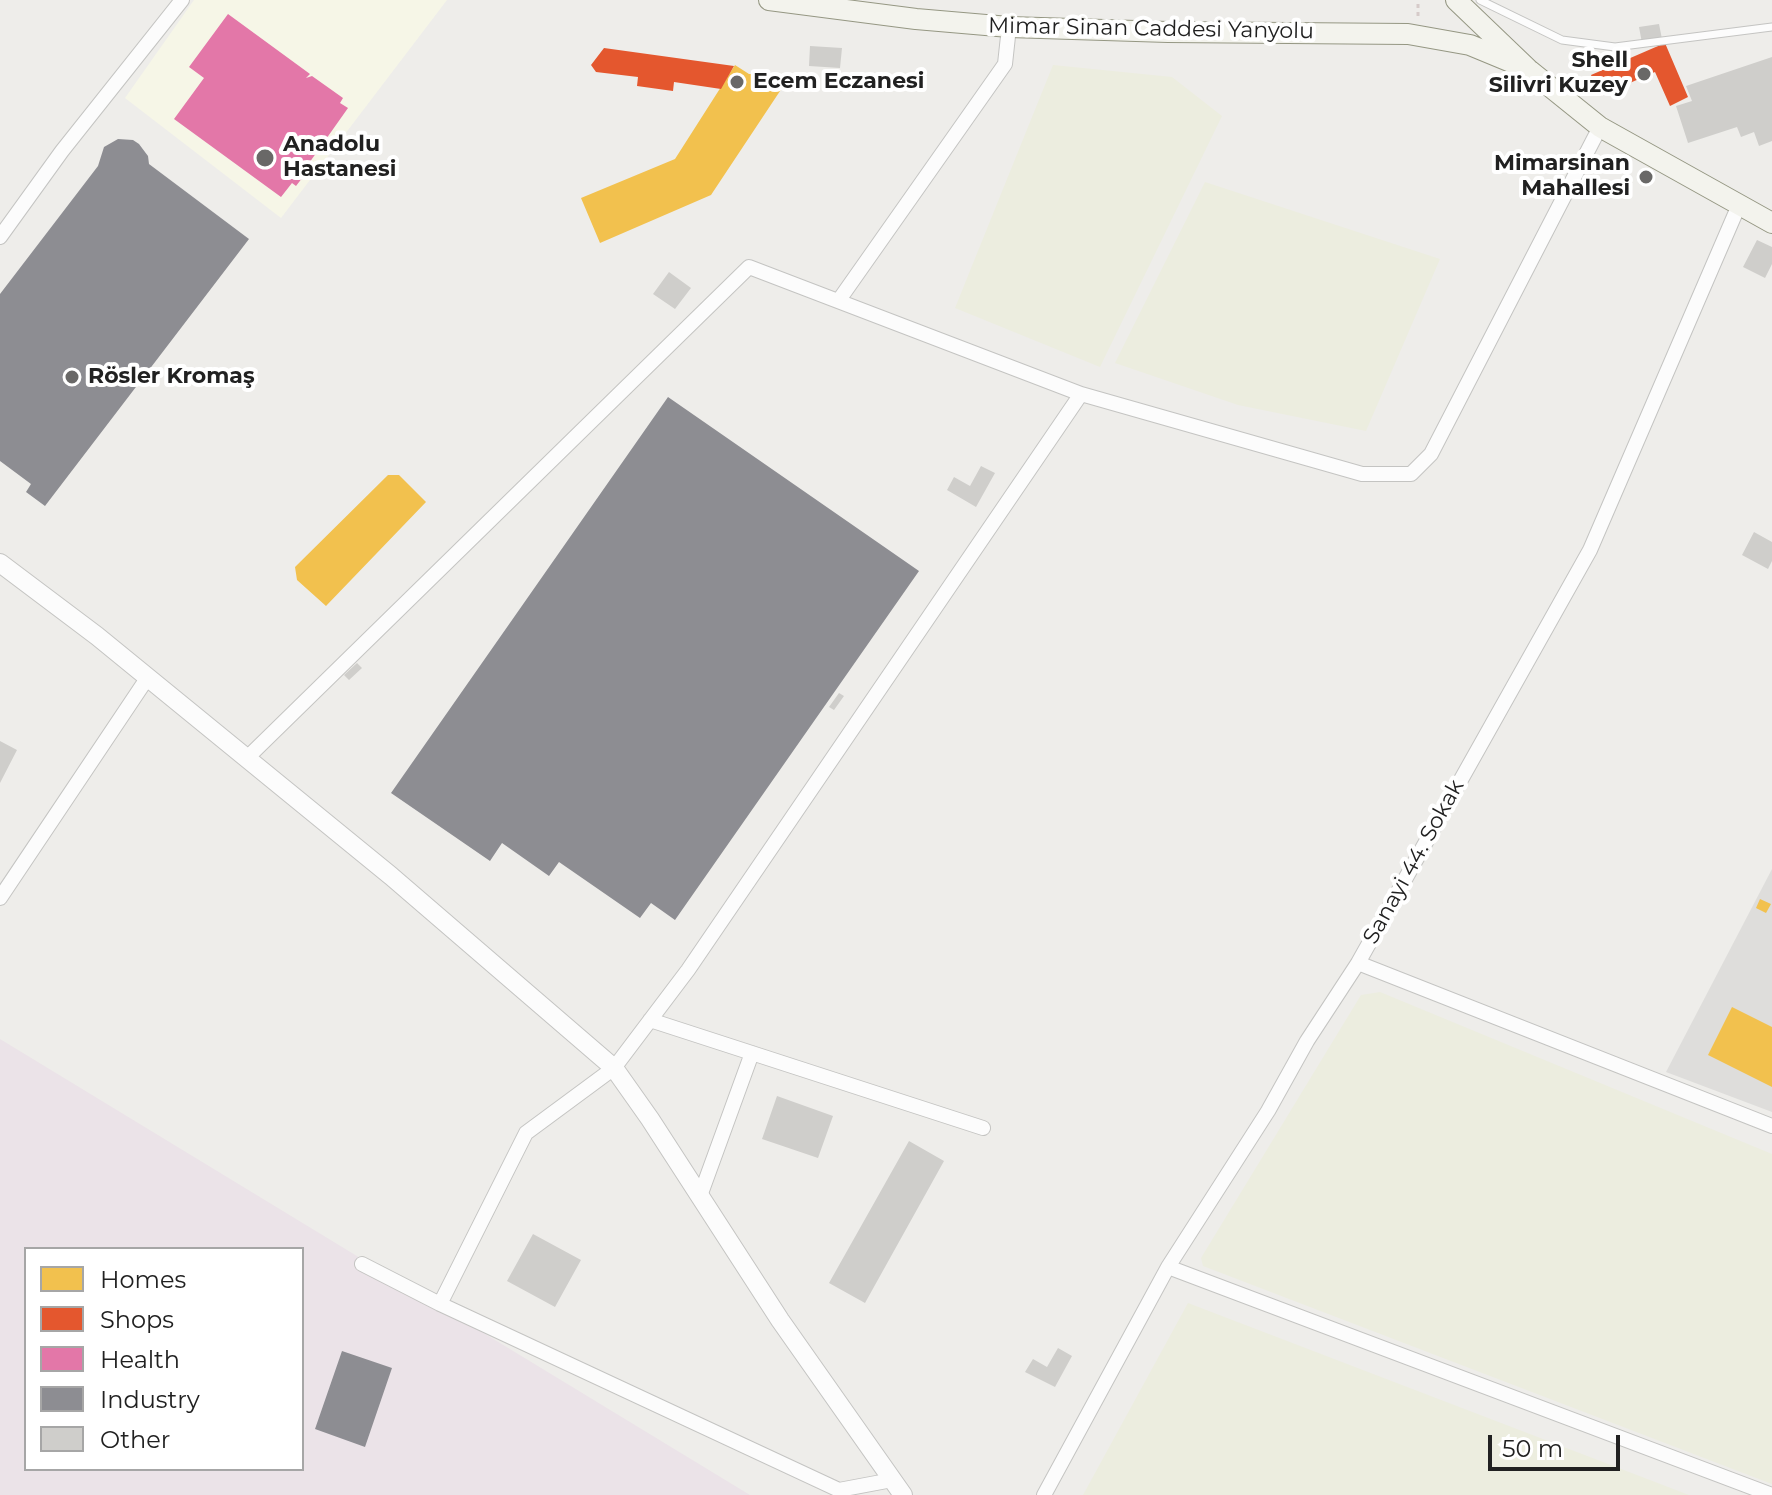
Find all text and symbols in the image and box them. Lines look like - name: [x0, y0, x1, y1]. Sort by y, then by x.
- street label: Mimar Sinan Caddesi Yanyolu: [988, 13, 1314, 45]
- place label: Shell Silivri Kuzey: [1489, 48, 1628, 100]
- marker: Shell Silivri Kuzey: [1635, 65, 1653, 83]
- place label: Ecem Eczanesi: [753, 69, 924, 95]
- marker: Ecem Eczanesi: [728, 73, 746, 91]
- place label: Anadolu Hastanesi: [283, 132, 396, 184]
- marker: Anadolu Hastanesi: [254, 147, 276, 169]
- place label: Mimarsinan Mahallesi: [1494, 151, 1630, 202]
- marker: Mimarsinan Mahallesi: [1637, 168, 1655, 186]
- place label: Rösler Kromaş: [88, 364, 255, 390]
- marker: Rösler Kromaş: [63, 368, 81, 386]
- street label: Sanayi 44. Sokak: [1358, 775, 1470, 949]
- legend: [24, 1247, 304, 1471]
- text: Homes: [100, 1265, 186, 1294]
- text: Shops: [100, 1305, 174, 1334]
- text: Health: [100, 1345, 180, 1374]
- text: Industry: [100, 1385, 200, 1414]
- scale bar: [1492, 1419, 1624, 1469]
- text: Other: [100, 1425, 170, 1454]
- text: 50 m: [1502, 1434, 1563, 1463]

